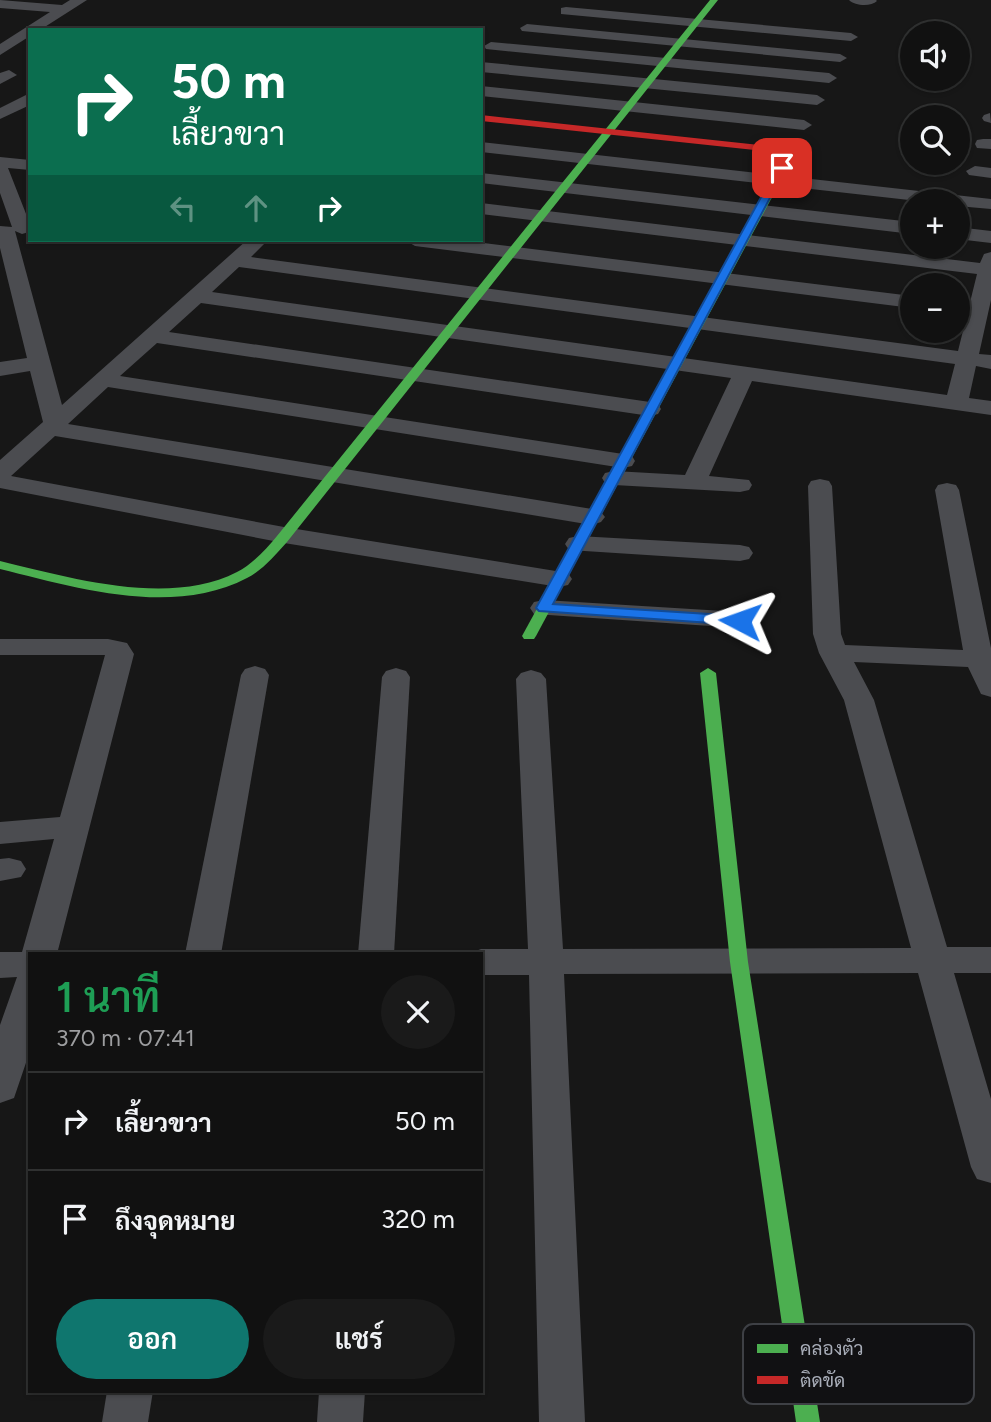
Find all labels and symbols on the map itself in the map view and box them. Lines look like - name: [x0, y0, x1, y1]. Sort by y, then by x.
- pin: [752, 138, 812, 198]
- position arrow: [703, 584, 777, 658]
- legend: [743, 1324, 974, 1404]
- text: คล่องตัว: [800, 1337, 864, 1360]
- text: ติดขัด: [800, 1369, 845, 1392]

